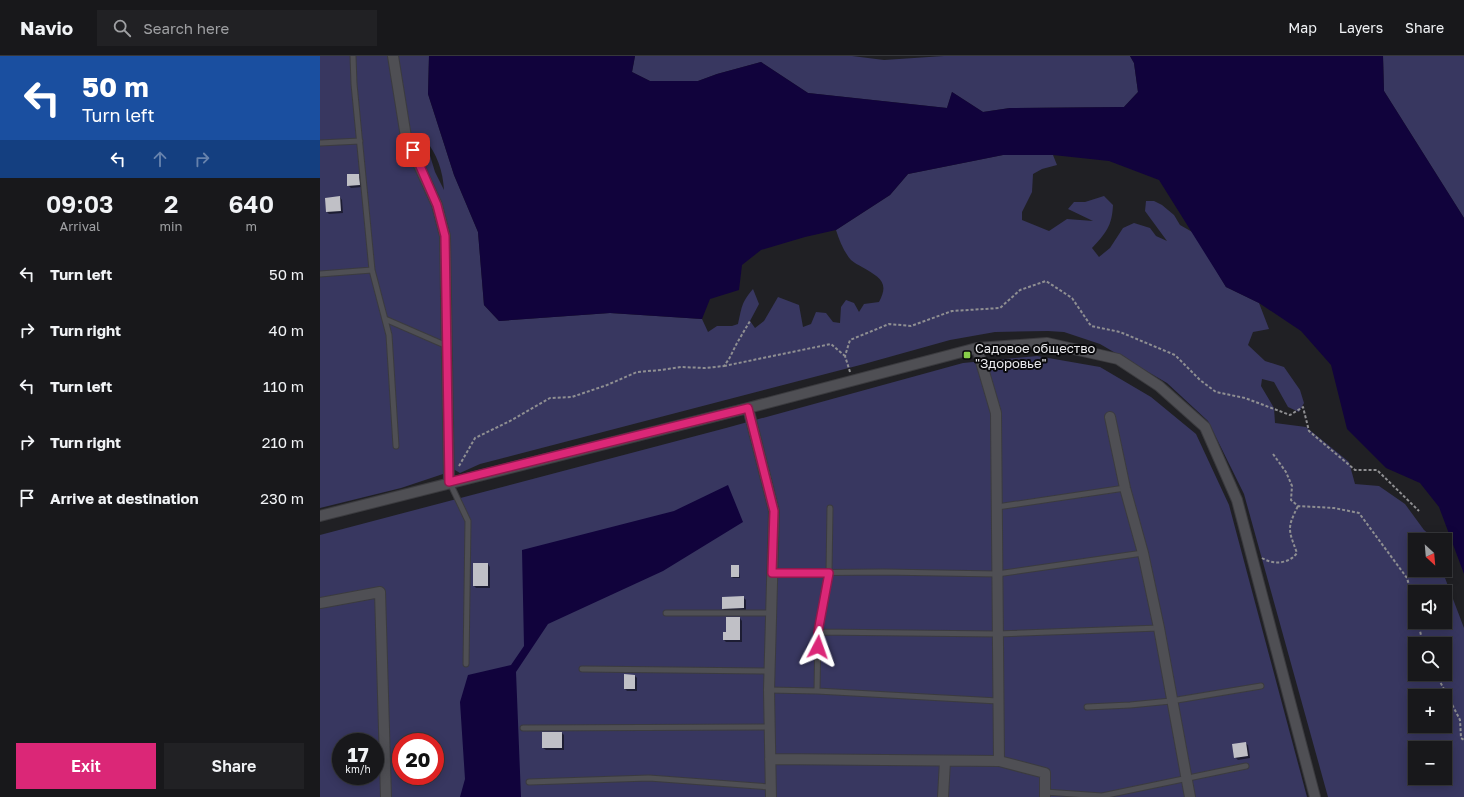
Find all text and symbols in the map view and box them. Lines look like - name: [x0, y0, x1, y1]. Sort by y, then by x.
- search box: [97, 10, 377, 46]
- text: Navio: [20, 16, 73, 39]
- icon: search: [111, 17, 133, 39]
- text: Search here: [143, 19, 229, 37]
- text: Map: [1288, 19, 1317, 36]
- text: Layers: [1339, 19, 1383, 36]
- text: Share: [1405, 19, 1444, 36]
- text: 50 m: [82, 70, 149, 103]
- icon: left: [16, 72, 68, 124]
- text: Turn left: [82, 104, 155, 126]
- pin: [396, 133, 430, 167]
- icon: arrive: [402, 139, 424, 161]
- icon: left: [107, 148, 129, 170]
- icon: ahead: [149, 148, 171, 170]
- icon: right: [191, 148, 213, 170]
- text: 09:03: [46, 189, 114, 218]
- text: 2: [164, 189, 178, 218]
- text: 640: [229, 189, 274, 218]
- text: Arrival: [59, 218, 100, 234]
- text: min: [160, 218, 183, 234]
- text: m: [246, 218, 257, 234]
- icon: left: [16, 263, 38, 285]
- text: Turn left: [50, 265, 112, 283]
- text: 50 m: [269, 265, 304, 283]
- icon: right: [16, 319, 38, 341]
- text: Turn right: [50, 321, 121, 339]
- text: 40 m: [269, 321, 304, 339]
- place label: Садовое общество "Здоровье": [975, 340, 1096, 371]
- marker: Садовое общество "Здоровье": [962, 350, 972, 360]
- icon: left: [16, 375, 38, 397]
- text: Turn left: [50, 377, 112, 395]
- text: 110 m: [263, 377, 304, 395]
- icon: right: [16, 431, 38, 453]
- text: Turn right: [50, 433, 121, 451]
- text: 210 m: [262, 433, 304, 451]
- icon: arrive: [16, 487, 38, 509]
- text: Arrive at destination: [50, 489, 199, 507]
- text: 230 m: [260, 489, 304, 507]
- north arrow: [1408, 533, 1452, 577]
- map controls: [1408, 533, 1452, 785]
- button: sound: [1408, 585, 1452, 629]
- position arrow: [797, 626, 839, 668]
- button: search: [1408, 637, 1452, 681]
- button: +: [1408, 689, 1452, 733]
- speed limit sign: 20: [392, 733, 444, 785]
- button: −: [1408, 741, 1452, 785]
- text: 17: [347, 742, 369, 766]
- button: Exit: [16, 743, 156, 789]
- button: Share: [164, 743, 304, 789]
- text: km/h: [345, 763, 371, 775]

